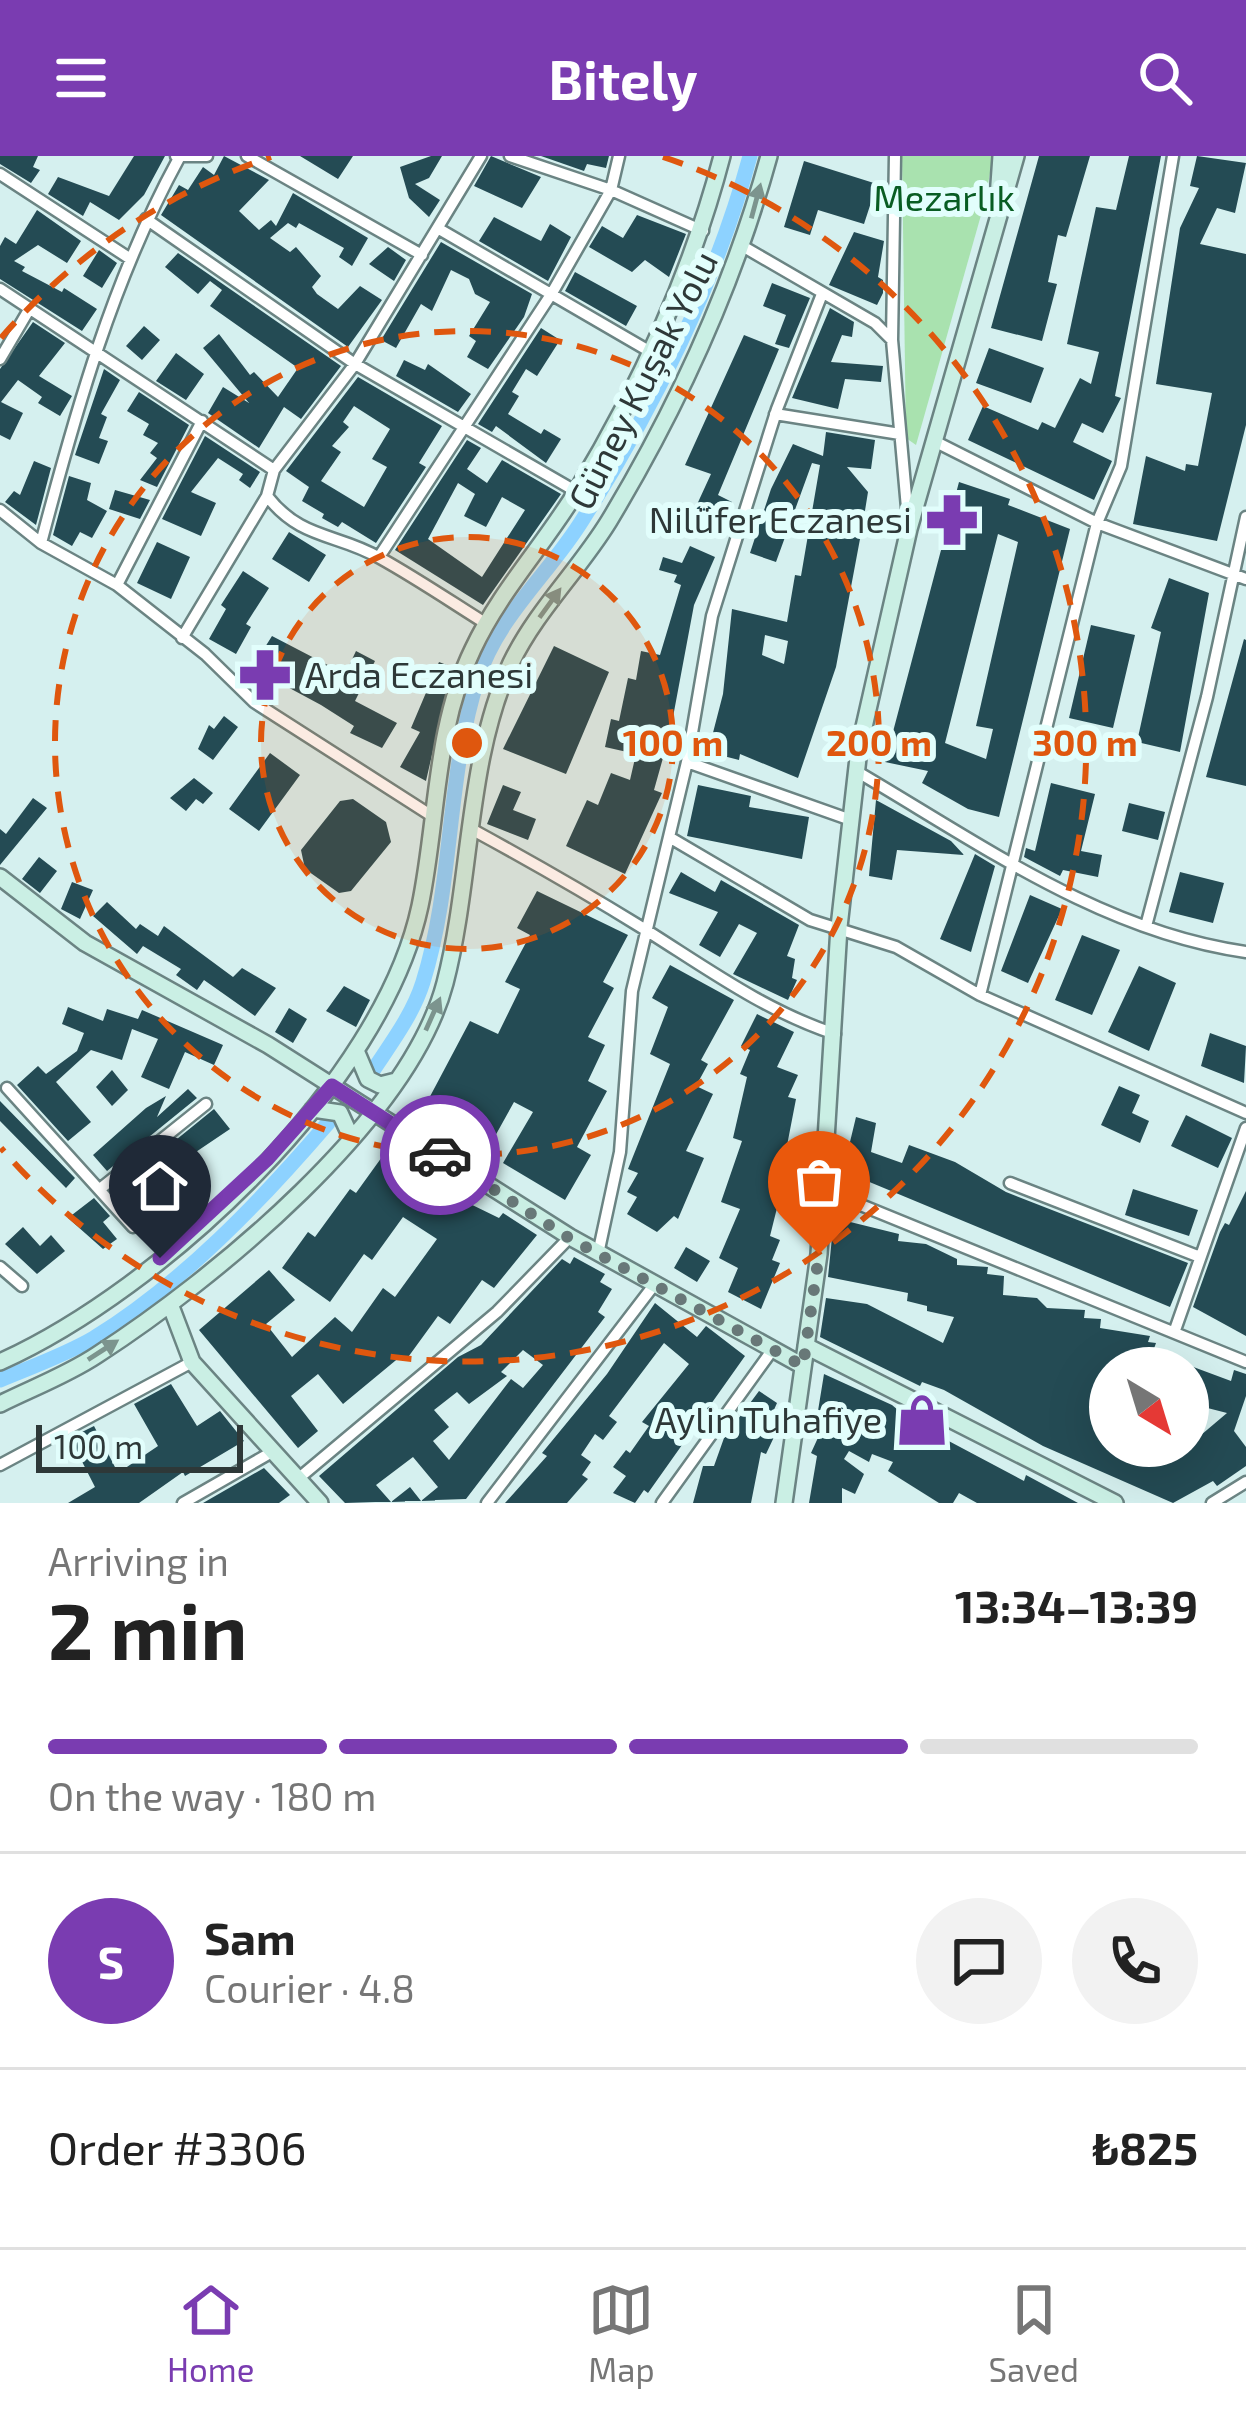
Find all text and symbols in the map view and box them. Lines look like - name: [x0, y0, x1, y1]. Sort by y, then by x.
- icon: menu: [48, 45, 114, 111]
- icon: search: [1132, 45, 1198, 111]
- text: Bitely: [549, 46, 698, 111]
- park label: Mezarlık: [873, 175, 1015, 218]
- one-way arrow: [748, 183, 767, 220]
- street label: Güney Kuşak Yolu: [558, 243, 727, 517]
- pharmacy icon: Nilüfer Eczanesi: [923, 491, 981, 549]
- place label: Nilüfer Eczanesi: [649, 497, 912, 540]
- one-way arrow: [537, 587, 561, 619]
- pharmacy icon: Arda Eczanesi: [236, 646, 294, 704]
- place label: Arda Eczanesi: [305, 652, 533, 695]
- text: 100 m: [623, 720, 723, 763]
- text: 200 m: [826, 720, 932, 763]
- text: 300 m: [1032, 720, 1138, 763]
- centre of rings: [446, 722, 488, 764]
- one-way arrow: [423, 996, 443, 1031]
- courier: [380, 1095, 500, 1215]
- icon: car: [407, 1122, 473, 1188]
- pin: [768, 1131, 870, 1254]
- pin: [109, 1135, 211, 1258]
- icon: bag: [786, 1149, 852, 1215]
- icon: home: [127, 1153, 193, 1219]
- one-way arrow: [87, 1340, 120, 1362]
- north arrow: [1089, 1347, 1209, 1467]
- map controls: [1089, 1347, 1209, 1467]
- shop icon: Aylin Tuhafiye: [893, 1391, 951, 1449]
- place label: Aylin Tuhafiye: [655, 1397, 882, 1440]
- scale bar: [36, 1419, 243, 1472]
- text: 100 m: [54, 1426, 143, 1466]
- text: Arriving in: [48, 1537, 229, 1584]
- text: 13:34–13:39: [955, 1578, 1198, 1632]
- text: 2 min: [48, 1582, 247, 1676]
- text: On the way · 180 m: [48, 1772, 376, 1819]
- button: chat: [916, 1898, 1042, 2024]
- button: phone: [1072, 1898, 1198, 2024]
- text: Sam: [204, 1910, 296, 1964]
- text: S: [98, 1934, 124, 1988]
- text: Courier · 4.8: [204, 1964, 415, 2011]
- text: Order #3306: [48, 2120, 306, 2174]
- text: ₺825: [1092, 2120, 1198, 2174]
- tab: Home: [167, 2277, 254, 2389]
- tab: Map: [588, 2277, 655, 2389]
- tab: Saved: [988, 2277, 1079, 2389]

